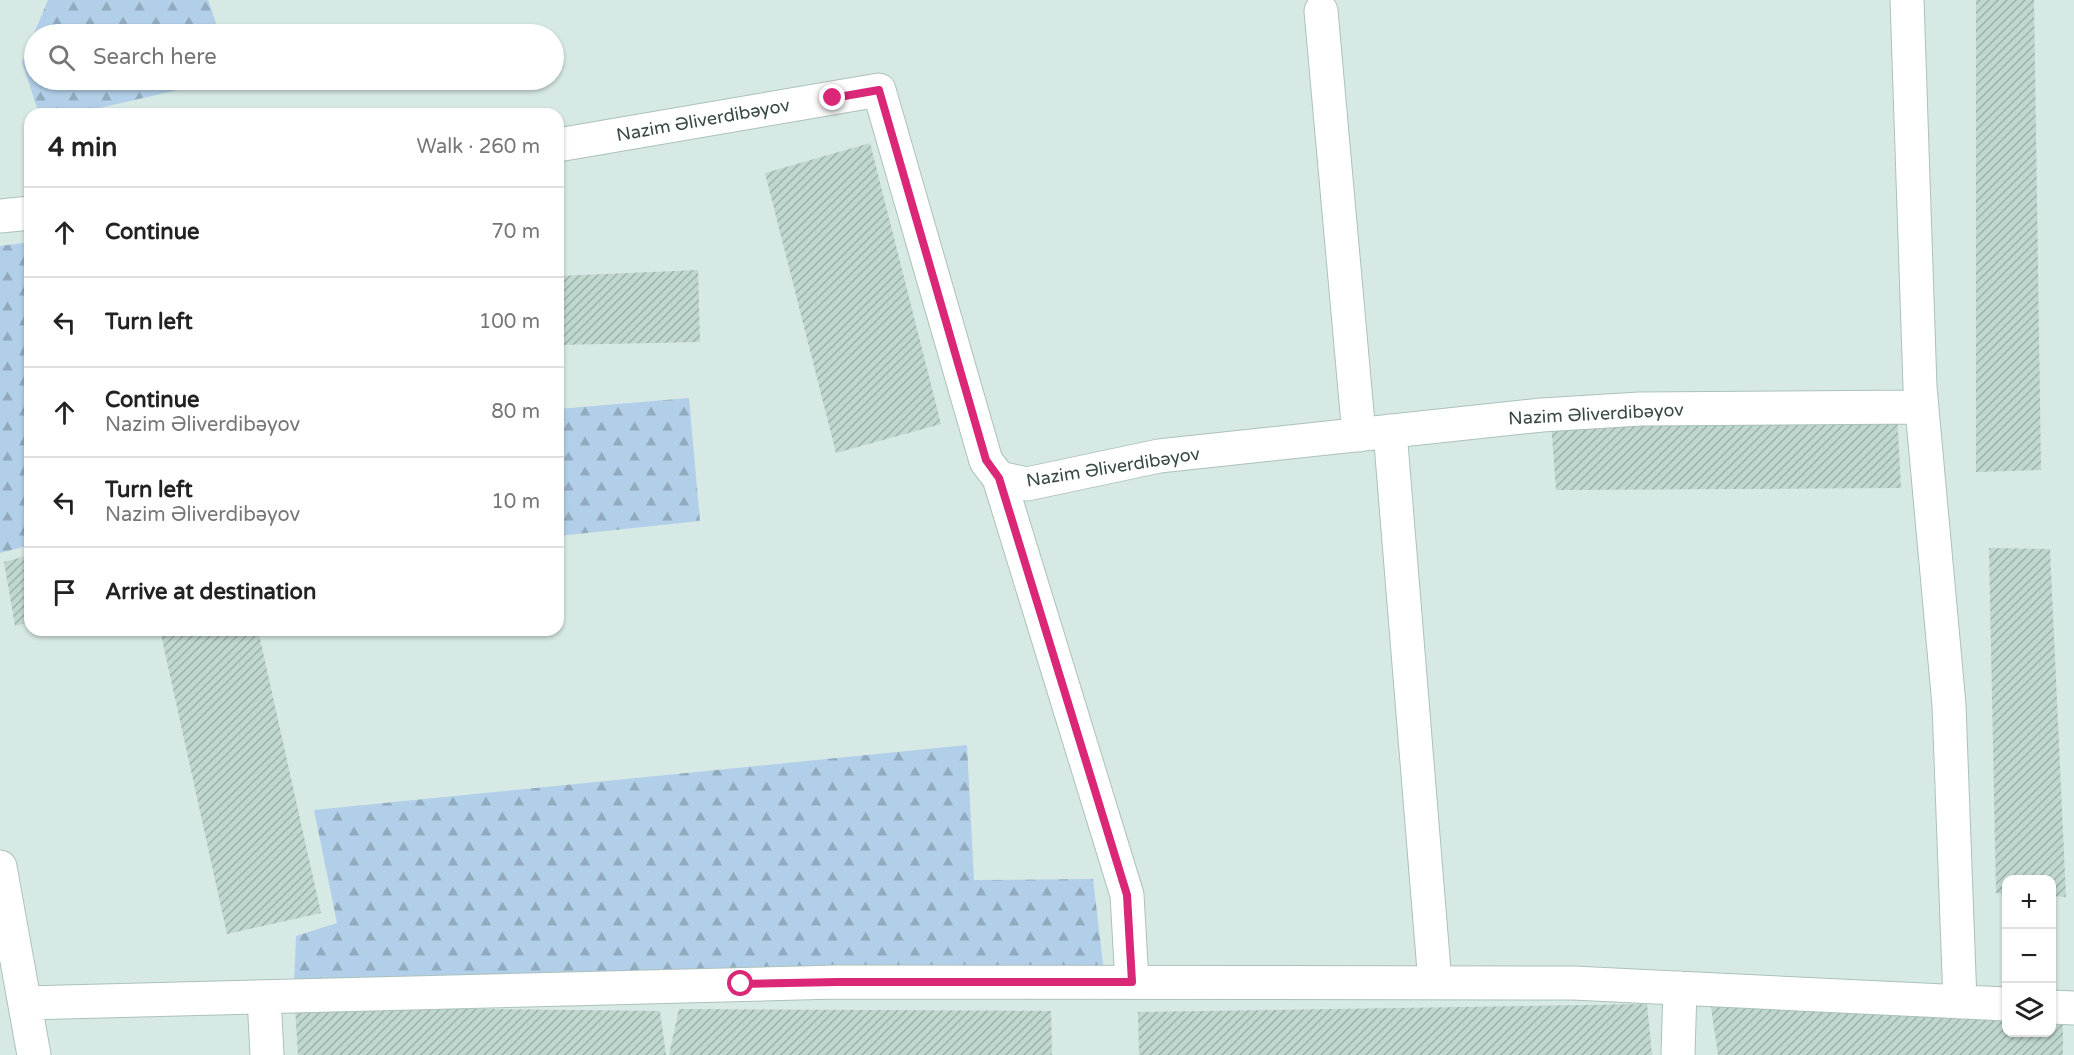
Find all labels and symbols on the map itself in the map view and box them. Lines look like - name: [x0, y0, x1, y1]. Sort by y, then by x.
- route end: [819, 84, 845, 110]
- street label: Nazim Əliverdibəyov: [615, 94, 792, 146]
- street label: Nazim Əliverdibəyov: [1508, 398, 1685, 430]
- street label: Nazim Əliverdibəyov: [1025, 442, 1202, 492]
- route start: [727, 970, 753, 996]

